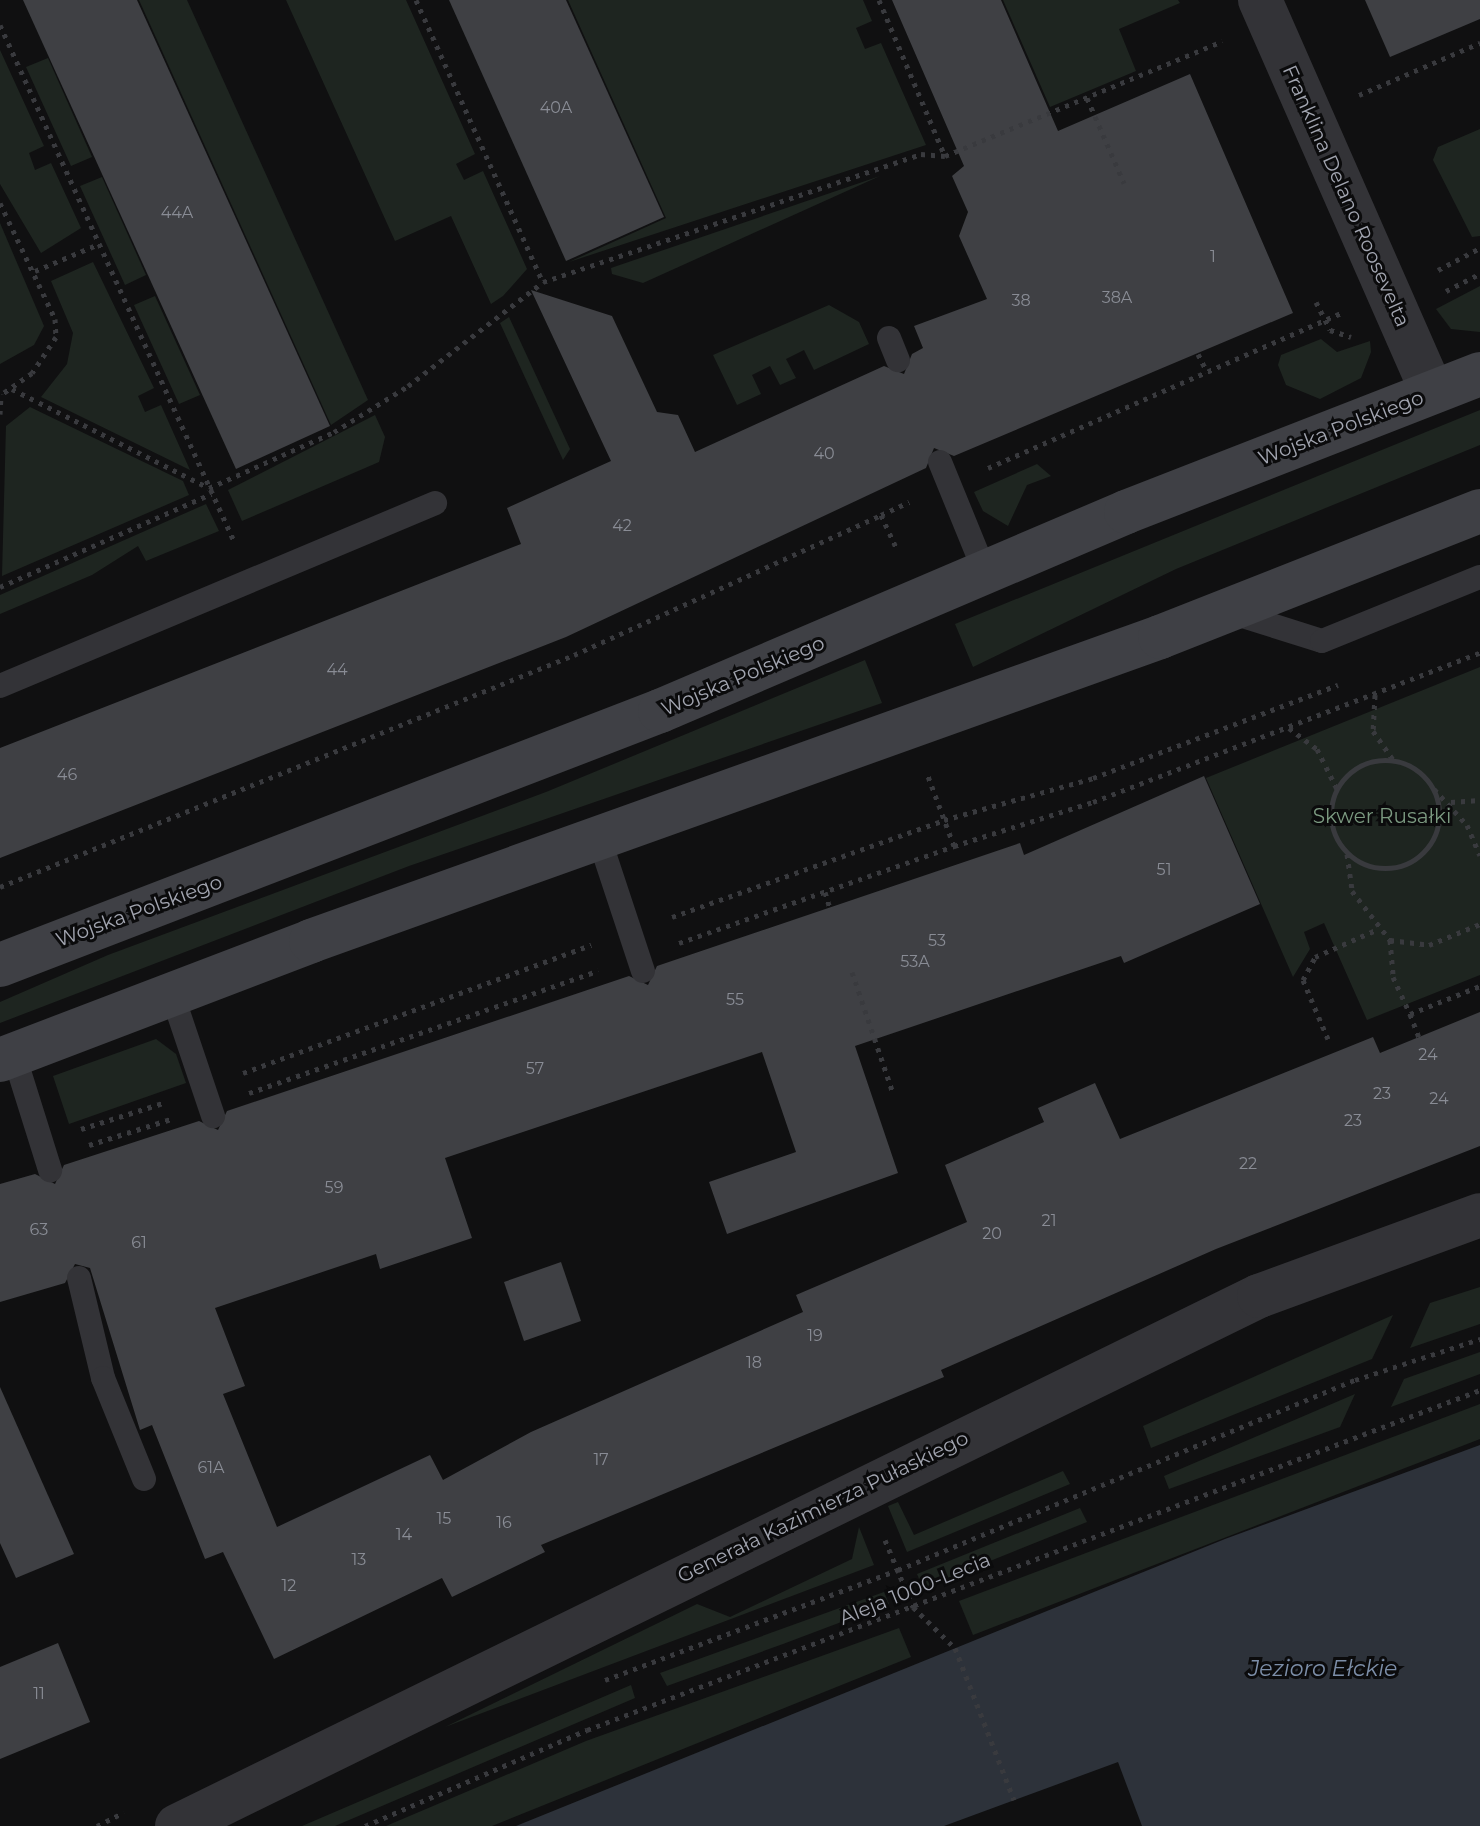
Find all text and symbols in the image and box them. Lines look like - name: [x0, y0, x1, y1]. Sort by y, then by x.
- street label: Franklina Delano Roosevelta: [1277, 61, 1415, 331]
- house number: 40A: [540, 98, 572, 118]
- house number: 44A: [161, 203, 193, 223]
- house number: 1: [1210, 247, 1216, 267]
- house number: 38A: [1102, 288, 1132, 308]
- house number: 38: [1011, 291, 1031, 311]
- street label: Wojska Polskiego: [1255, 385, 1427, 471]
- house number: 40: [813, 444, 835, 464]
- house number: 42: [612, 516, 632, 536]
- street label: Wojska Polskiego: [658, 631, 828, 721]
- house number: 44: [326, 660, 348, 680]
- house number: 46: [57, 765, 77, 785]
- park label: Skwer Rusałki: [1313, 804, 1451, 828]
- house number: 51: [1157, 860, 1171, 880]
- street label: Wojska Polskiego: [53, 870, 225, 952]
- house number: 53: [928, 931, 946, 951]
- house number: 53A: [900, 952, 930, 972]
- house number: 55: [726, 990, 744, 1010]
- house number: 24: [1418, 1045, 1438, 1065]
- house number: 57: [526, 1059, 544, 1079]
- house number: 23: [1373, 1084, 1391, 1104]
- house number: 24: [1429, 1089, 1449, 1109]
- house number: 23: [1344, 1111, 1362, 1131]
- house number: 22: [1239, 1154, 1257, 1174]
- house number: 59: [325, 1178, 343, 1198]
- house number: 21: [1042, 1211, 1056, 1231]
- house number: 63: [30, 1220, 48, 1240]
- house number: 20: [982, 1224, 1002, 1244]
- house number: 61: [131, 1233, 147, 1253]
- house number: 19: [807, 1326, 823, 1346]
- house number: 18: [746, 1353, 762, 1373]
- street label: Generała Kazimierza Pułaskiego: [674, 1426, 972, 1588]
- house number: 17: [593, 1450, 609, 1470]
- house number: 61A: [198, 1458, 224, 1478]
- house number: 15: [437, 1509, 451, 1529]
- house number: 16: [496, 1513, 512, 1533]
- house number: 14: [396, 1525, 412, 1545]
- street label: Aleja 1000-Lecia: [836, 1548, 994, 1630]
- house number: 13: [352, 1550, 366, 1570]
- house number: 12: [282, 1576, 296, 1596]
- water label: Jezioro Ełckie: [1249, 1656, 1397, 1682]
- house number: 11: [33, 1684, 45, 1704]

